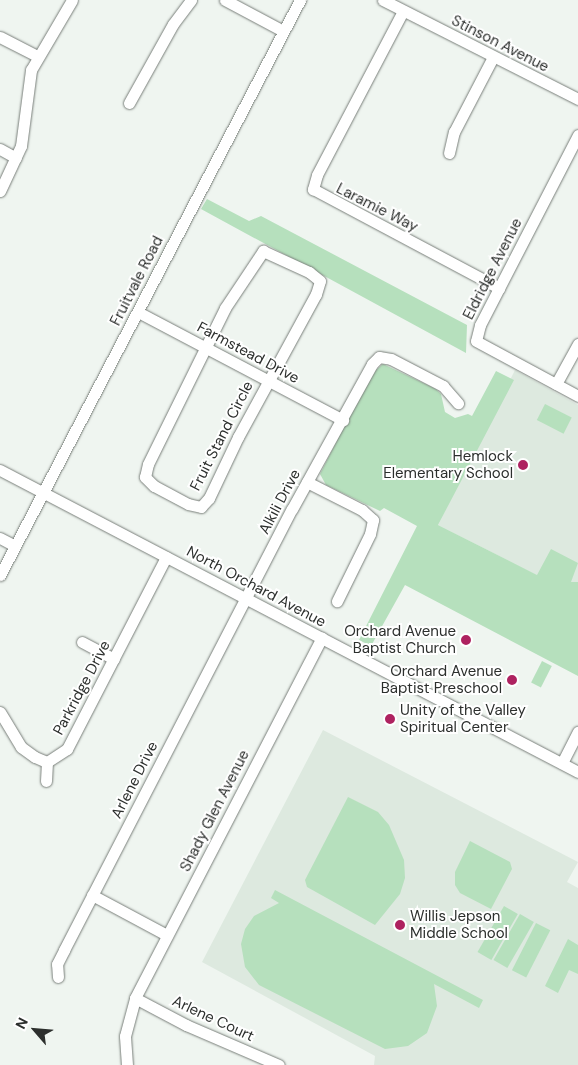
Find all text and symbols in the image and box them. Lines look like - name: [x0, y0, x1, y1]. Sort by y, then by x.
- street label: Stinson Avenue: [448, 12, 552, 76]
- street label: Laramie Way: [333, 180, 421, 236]
- street label: Eldridge Avenue: [460, 215, 526, 323]
- street label: Fruitvale Road: [107, 233, 167, 329]
- street label: Farmstead Drive: [194, 319, 302, 387]
- street label: Fruit Stand Circle: [187, 378, 257, 494]
- place label: Hemlock Elementary School: [383, 447, 513, 482]
- marker: Hemlock Elementary School: [517, 459, 529, 471]
- street label: Alkili Drive: [255, 466, 305, 538]
- street label: North Orchard Avenue: [183, 543, 329, 631]
- place label: Orchard Avenue Baptist Church: [344, 622, 456, 657]
- marker: Orchard Avenue Baptist Church: [460, 634, 472, 646]
- street label: Parkridge Drive: [50, 638, 114, 738]
- place label: Orchard Avenue Baptist Preschool: [381, 662, 502, 697]
- marker: Orchard Avenue Baptist Preschool: [506, 674, 518, 686]
- place label: Unity of the Valley Spiritual Center: [400, 701, 526, 736]
- marker: Unity of the Valley Spiritual Center: [384, 713, 396, 725]
- street label: Arlene Drive: [108, 738, 162, 822]
- street label: Shady Glen Avenue: [177, 747, 253, 875]
- place label: Willis Jepson Middle School: [410, 907, 508, 942]
- marker: Willis Jepson Middle School: [394, 919, 406, 931]
- street label: Arlene Court: [169, 992, 257, 1046]
- north arrow: [10, 1005, 60, 1055]
- text: N: [11, 1015, 32, 1032]

